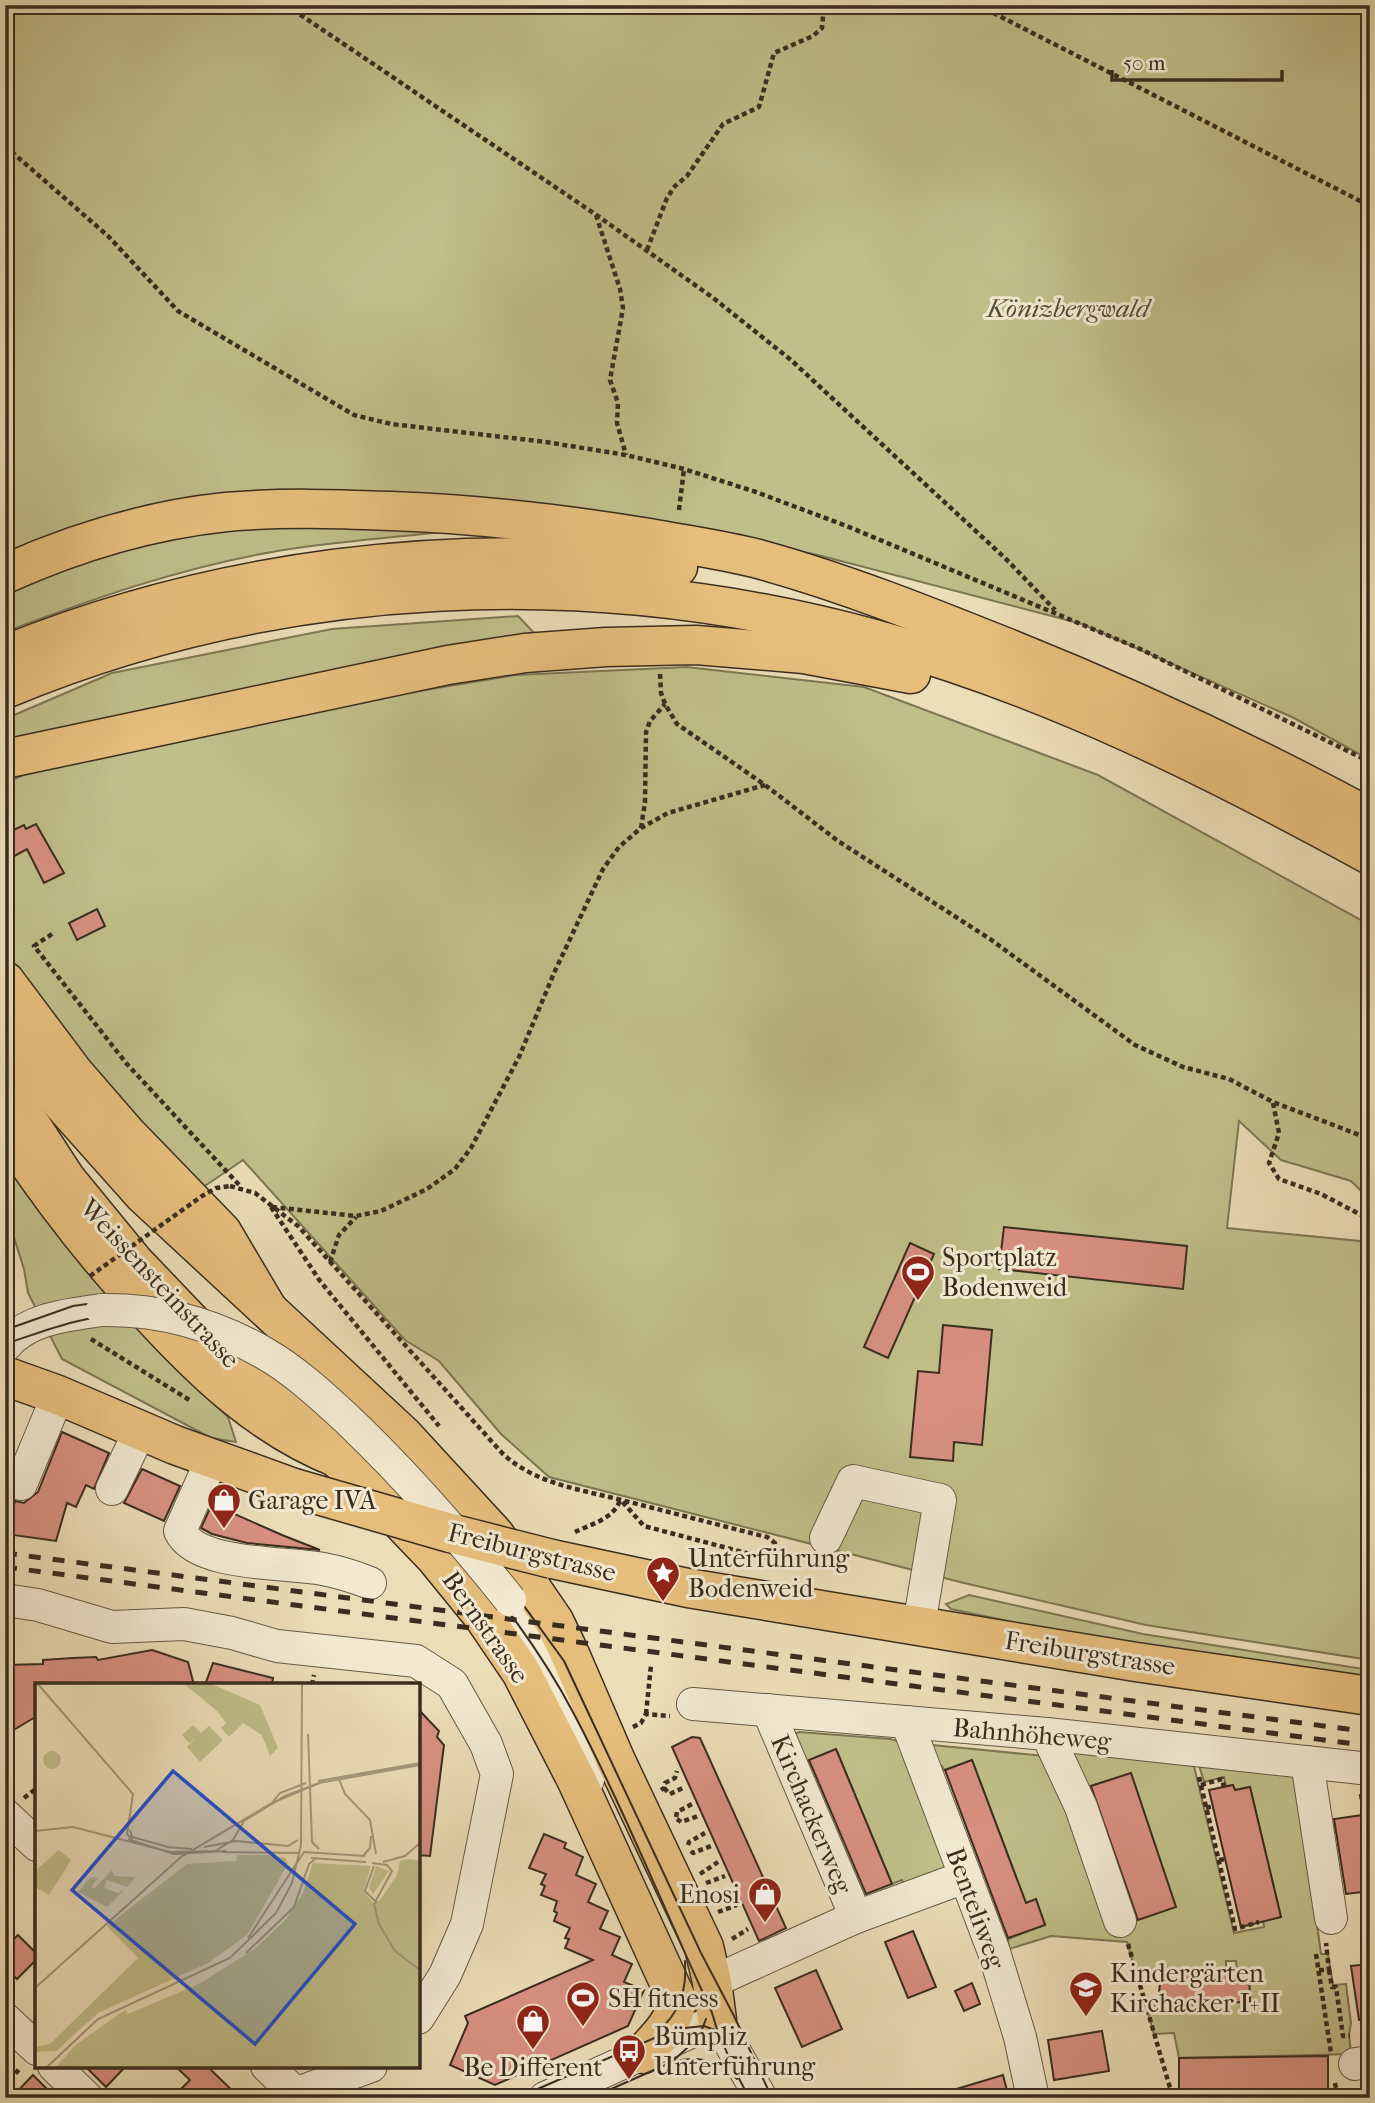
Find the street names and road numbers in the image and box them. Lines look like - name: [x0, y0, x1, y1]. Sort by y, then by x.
- street label: Weissensteinstrasse: [73, 1192, 246, 1374]
- street label: Freiburgstrasse: [445, 1517, 619, 1588]
- street label: Bernstrasse: [436, 1565, 536, 1690]
- street label: Freiburgstrasse: [1002, 1625, 1178, 1682]
- street label: Bahnhöheweg: [952, 1712, 1113, 1757]
- street label: Kirchackerweg: [764, 1730, 859, 1899]
- street label: Benteliweg: [939, 1843, 1012, 1974]

